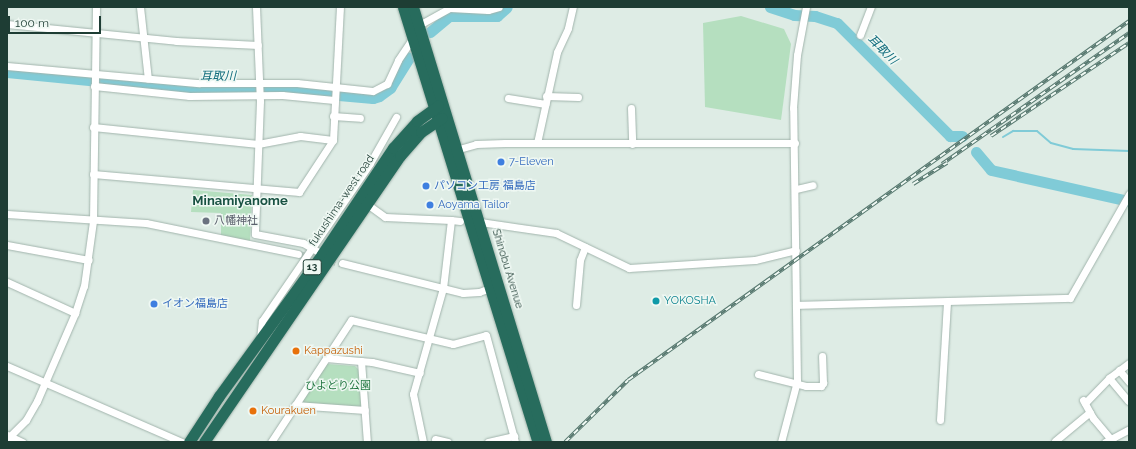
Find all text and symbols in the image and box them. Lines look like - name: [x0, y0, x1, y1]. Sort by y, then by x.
- scale bar: [10, 8, 103, 34]
- text: 100 m: [15, 16, 49, 30]
- water label: 耳取川: [864, 32, 900, 68]
- water label: 耳取川: [200, 70, 236, 84]
- street label: fukushima-west road: [307, 153, 377, 249]
- place label: 7-Eleven: [509, 155, 554, 169]
- marker: 7-Eleven: [496, 157, 506, 167]
- place label: パソコン工房 福島店: [434, 179, 536, 193]
- marker: パソコン工房 福島店: [421, 181, 431, 191]
- district label: Minamiyanome: [192, 193, 288, 209]
- place label: Aoyama Tailor: [438, 198, 510, 212]
- marker: Aoyama Tailor: [425, 200, 435, 210]
- place label: 八幡神社: [214, 214, 258, 228]
- marker: 八幡神社: [201, 216, 211, 226]
- street label: Shinobu Avenue: [489, 227, 525, 311]
- road number: 13: [302, 259, 322, 275]
- place label: YOKOSHA: [664, 294, 716, 308]
- marker: YOKOSHA: [651, 296, 661, 306]
- place label: イオン福島店: [162, 297, 228, 311]
- marker: イオン福島店: [149, 299, 159, 309]
- place label: Kappazushi: [304, 344, 363, 358]
- marker: Kappazushi: [291, 346, 301, 356]
- park label: ひよどり公園: [305, 379, 371, 393]
- place label: Kourakuen: [261, 404, 316, 418]
- marker: Kourakuen: [248, 406, 258, 416]

